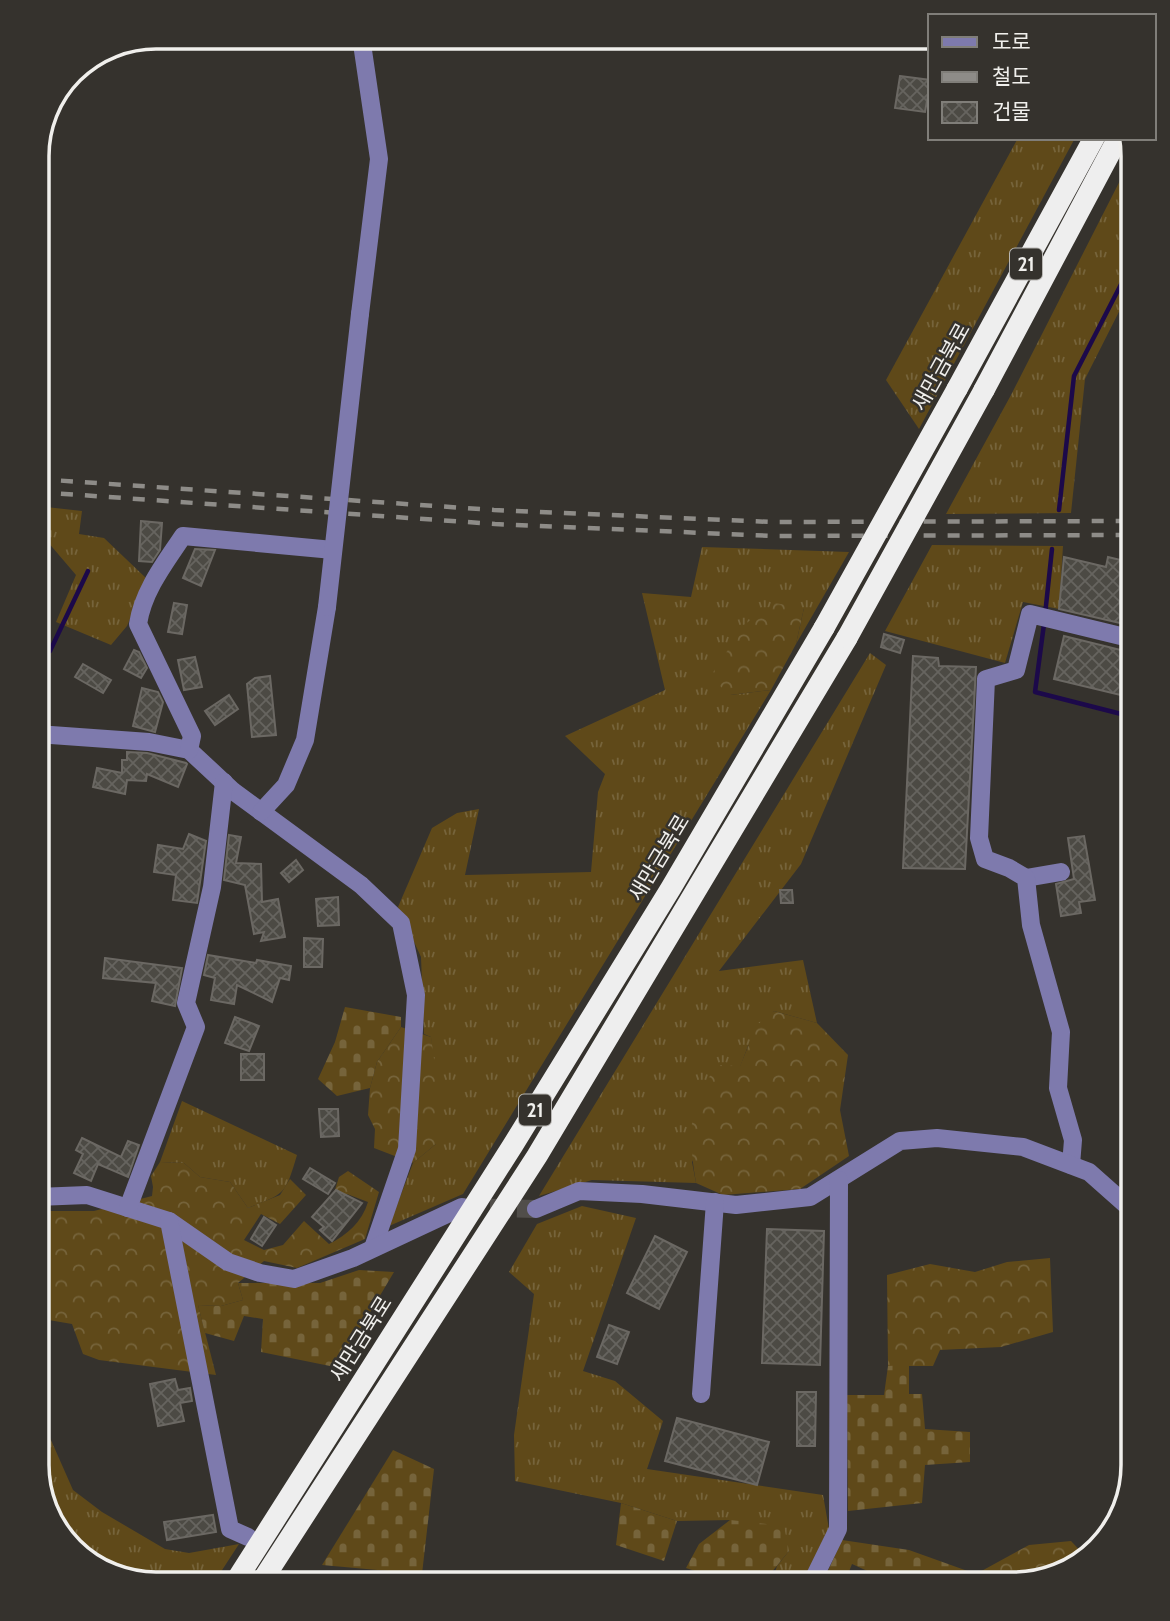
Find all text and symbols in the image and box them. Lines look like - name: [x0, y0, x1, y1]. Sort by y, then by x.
- legend: [928, 14, 1156, 140]
- text: 도로: [992, 29, 1031, 54]
- text: 철도: [992, 64, 1031, 89]
- text: 건물: [992, 99, 1031, 124]
- road number: 21: [1010, 248, 1042, 280]
- street label: 새만금북로: [906, 318, 975, 415]
- street label: 새만금북로: [623, 810, 694, 906]
- road number: 21: [519, 1094, 551, 1126]
- street label: 새만금북로: [324, 1291, 397, 1386]

